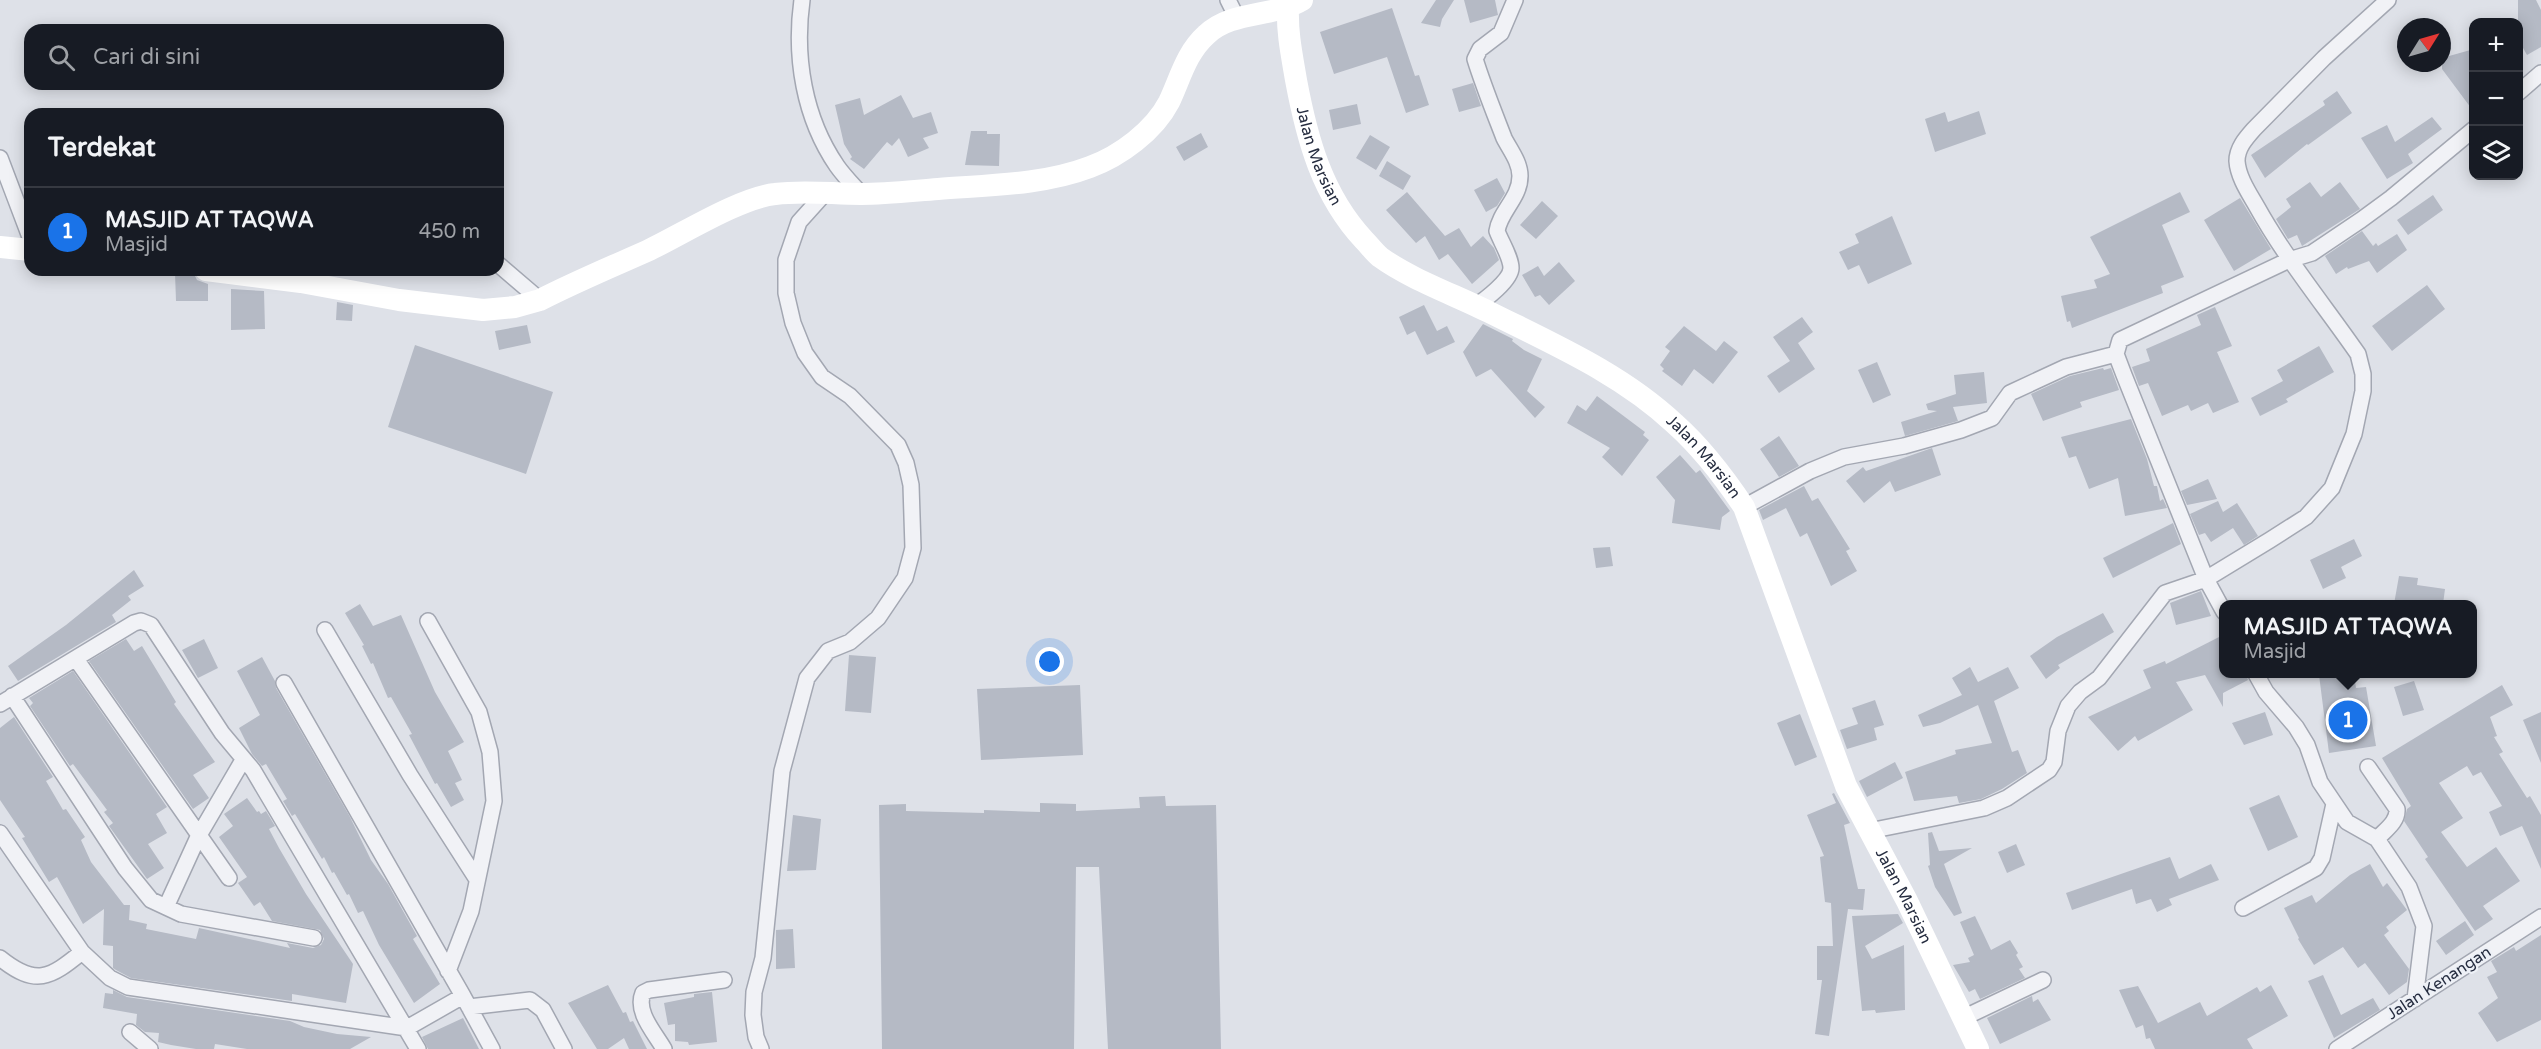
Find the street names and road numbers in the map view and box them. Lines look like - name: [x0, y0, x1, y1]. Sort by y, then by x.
- street label: Jalan Marsian: [1292, 105, 1346, 209]
- street label: Jalan Marsian: [1662, 411, 1745, 502]
- street label: Jalan Marsian: [1871, 845, 1936, 947]
- street label: Jalan Kenangan: [2383, 942, 2495, 1024]

